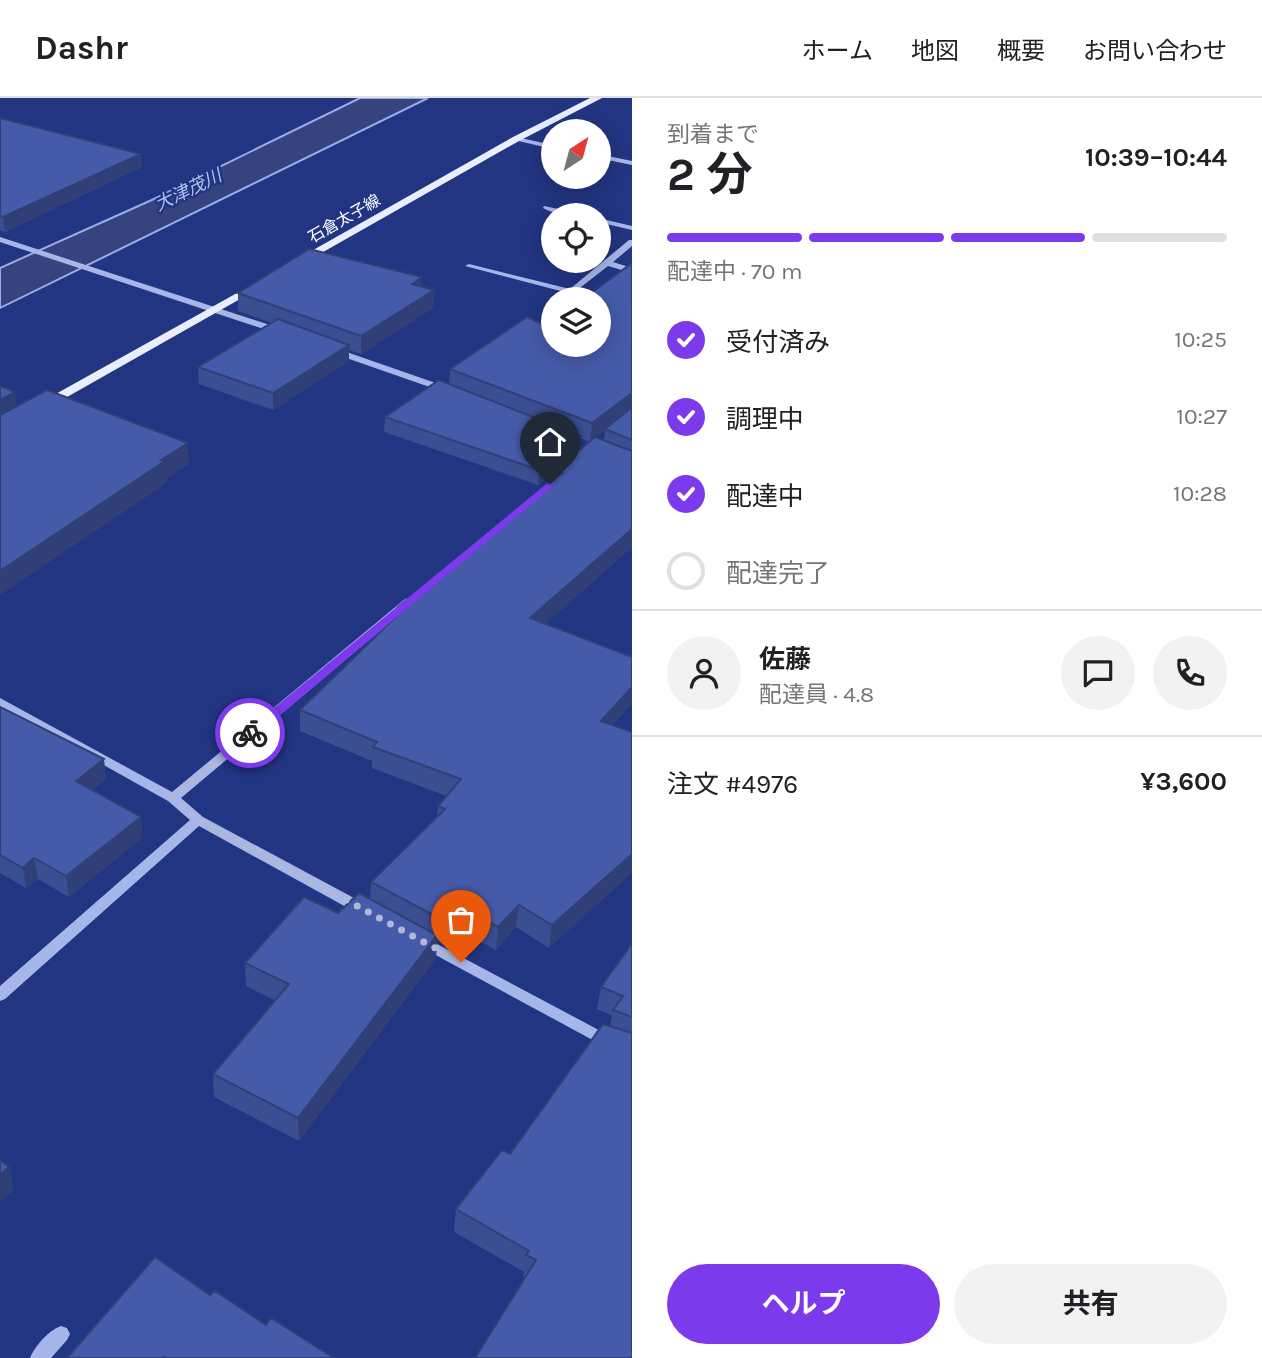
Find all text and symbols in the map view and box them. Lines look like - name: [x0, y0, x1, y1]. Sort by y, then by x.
- text: Dashr: [35, 29, 128, 67]
- text: ホーム: [802, 37, 873, 65]
- text: 地図: [911, 37, 959, 65]
- text: 概要: [997, 37, 1045, 65]
- text: お問い合わせ: [1083, 37, 1227, 65]
- north arrow: [541, 119, 611, 189]
- map controls: [541, 119, 611, 357]
- text: 到着まで: [667, 121, 759, 148]
- text: 10:39–10:44: [1085, 142, 1227, 173]
- text: 2 分: [667, 148, 752, 202]
- water label: 大津茂川: [151, 163, 227, 216]
- street label: 石倉太子線: [305, 190, 384, 247]
- button: locate: [541, 203, 611, 273]
- text: 配達中 · 70 m: [667, 258, 802, 285]
- button: layers: [541, 287, 611, 357]
- icon: check: [667, 321, 705, 359]
- text: 10:25: [1174, 326, 1227, 353]
- text: 受付済み: [726, 327, 830, 358]
- icon: check: [667, 398, 705, 436]
- text: 10:27: [1176, 403, 1227, 430]
- text: 調理中: [726, 404, 804, 435]
- pin: [520, 412, 580, 484]
- icon: home: [531, 423, 569, 461]
- icon: check: [667, 475, 705, 513]
- text: 10:28: [1173, 480, 1227, 507]
- text: 配達中: [726, 481, 804, 512]
- text: 配達完了: [726, 558, 830, 589]
- button: person: [667, 636, 741, 710]
- button: chat: [1061, 636, 1135, 710]
- button: phone: [1153, 636, 1227, 710]
- text: 佐藤: [759, 644, 811, 675]
- text: 配達員 · 4.8: [759, 681, 874, 708]
- courier: [215, 698, 285, 768]
- icon: bike: [231, 714, 269, 752]
- text: ¥3,600: [1140, 766, 1227, 797]
- text: 注文 #4976: [667, 769, 798, 800]
- pin: [431, 890, 491, 962]
- icon: bag: [442, 901, 480, 939]
- button: ヘルプ: [667, 1264, 940, 1344]
- button: 共有: [954, 1264, 1227, 1344]

